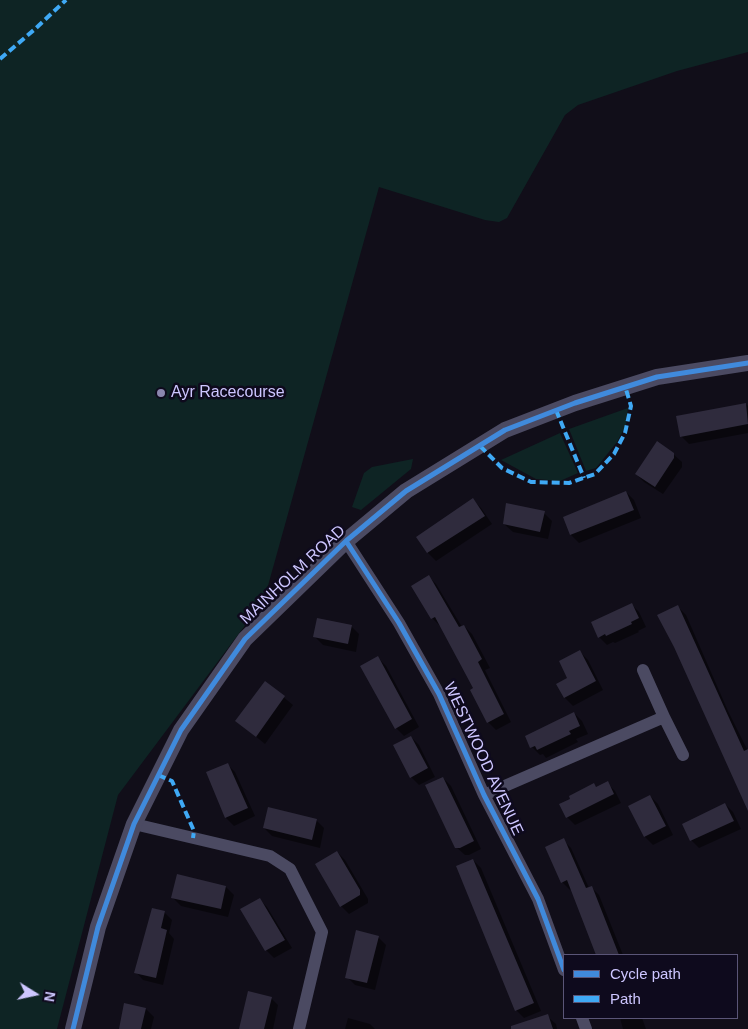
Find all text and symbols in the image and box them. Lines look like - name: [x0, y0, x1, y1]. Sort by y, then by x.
- place label: Ayr Racecourse: [171, 383, 285, 403]
- marker: Ayr Racecourse: [155, 387, 167, 399]
- street label: MAINHOLM ROAD: [236, 521, 350, 629]
- street label: WESTWOOD AVENUE: [439, 679, 527, 839]
- legend: [563, 954, 738, 1019]
- text: Cycle path: [610, 965, 681, 982]
- north arrow: [10, 969, 60, 1019]
- text: N: [41, 990, 59, 1003]
- text: Path: [610, 990, 641, 1007]

